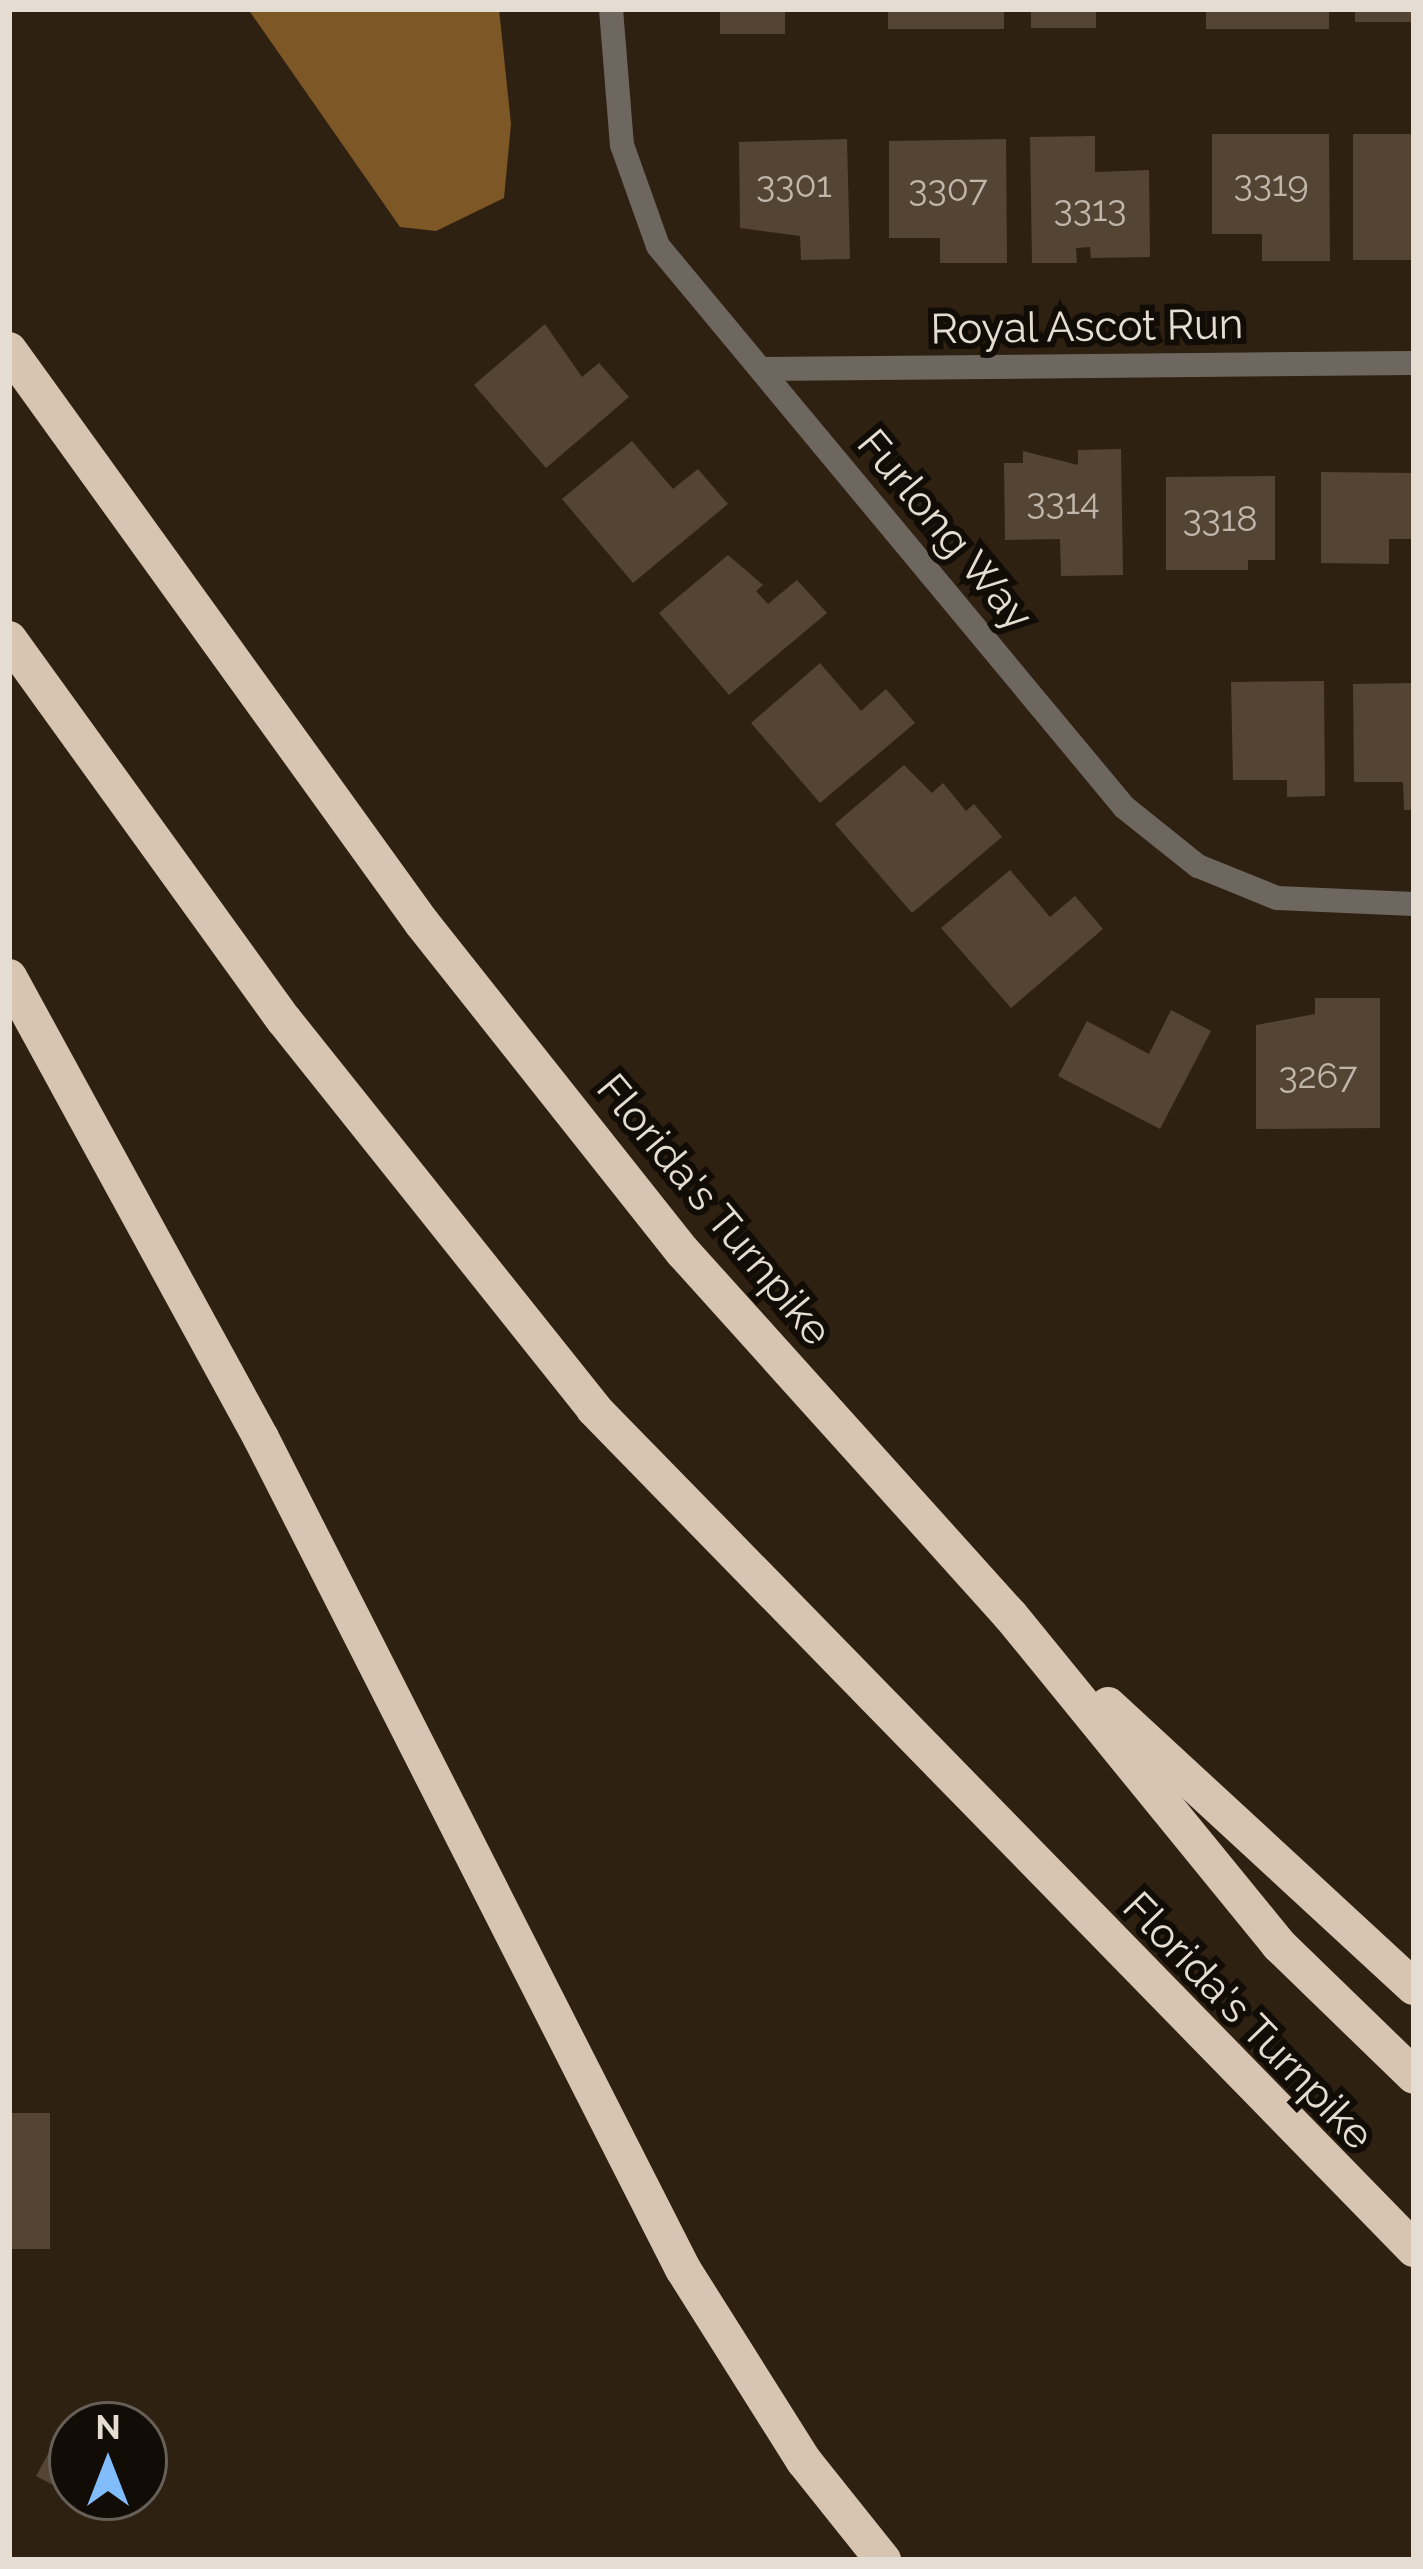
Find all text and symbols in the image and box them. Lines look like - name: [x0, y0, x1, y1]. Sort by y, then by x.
- house number: 3319: [1234, 162, 1308, 206]
- house number: 3301: [756, 163, 832, 207]
- house number: 3307: [908, 167, 988, 211]
- house number: 3313: [1053, 187, 1127, 231]
- street label: Royal Ascot Run: [929, 299, 1245, 355]
- street label: Furlong Way: [846, 419, 1044, 641]
- house number: 3314: [1026, 480, 1100, 524]
- house number: 3318: [1182, 497, 1258, 541]
- house number: 3267: [1279, 1054, 1357, 1098]
- street label: Florida's Turnpike: [586, 1064, 842, 1356]
- street label: Florida's Turnpike: [1112, 1881, 1384, 2161]
- north arrow: [48, 2401, 168, 2521]
- text: N: [95, 2408, 121, 2447]

